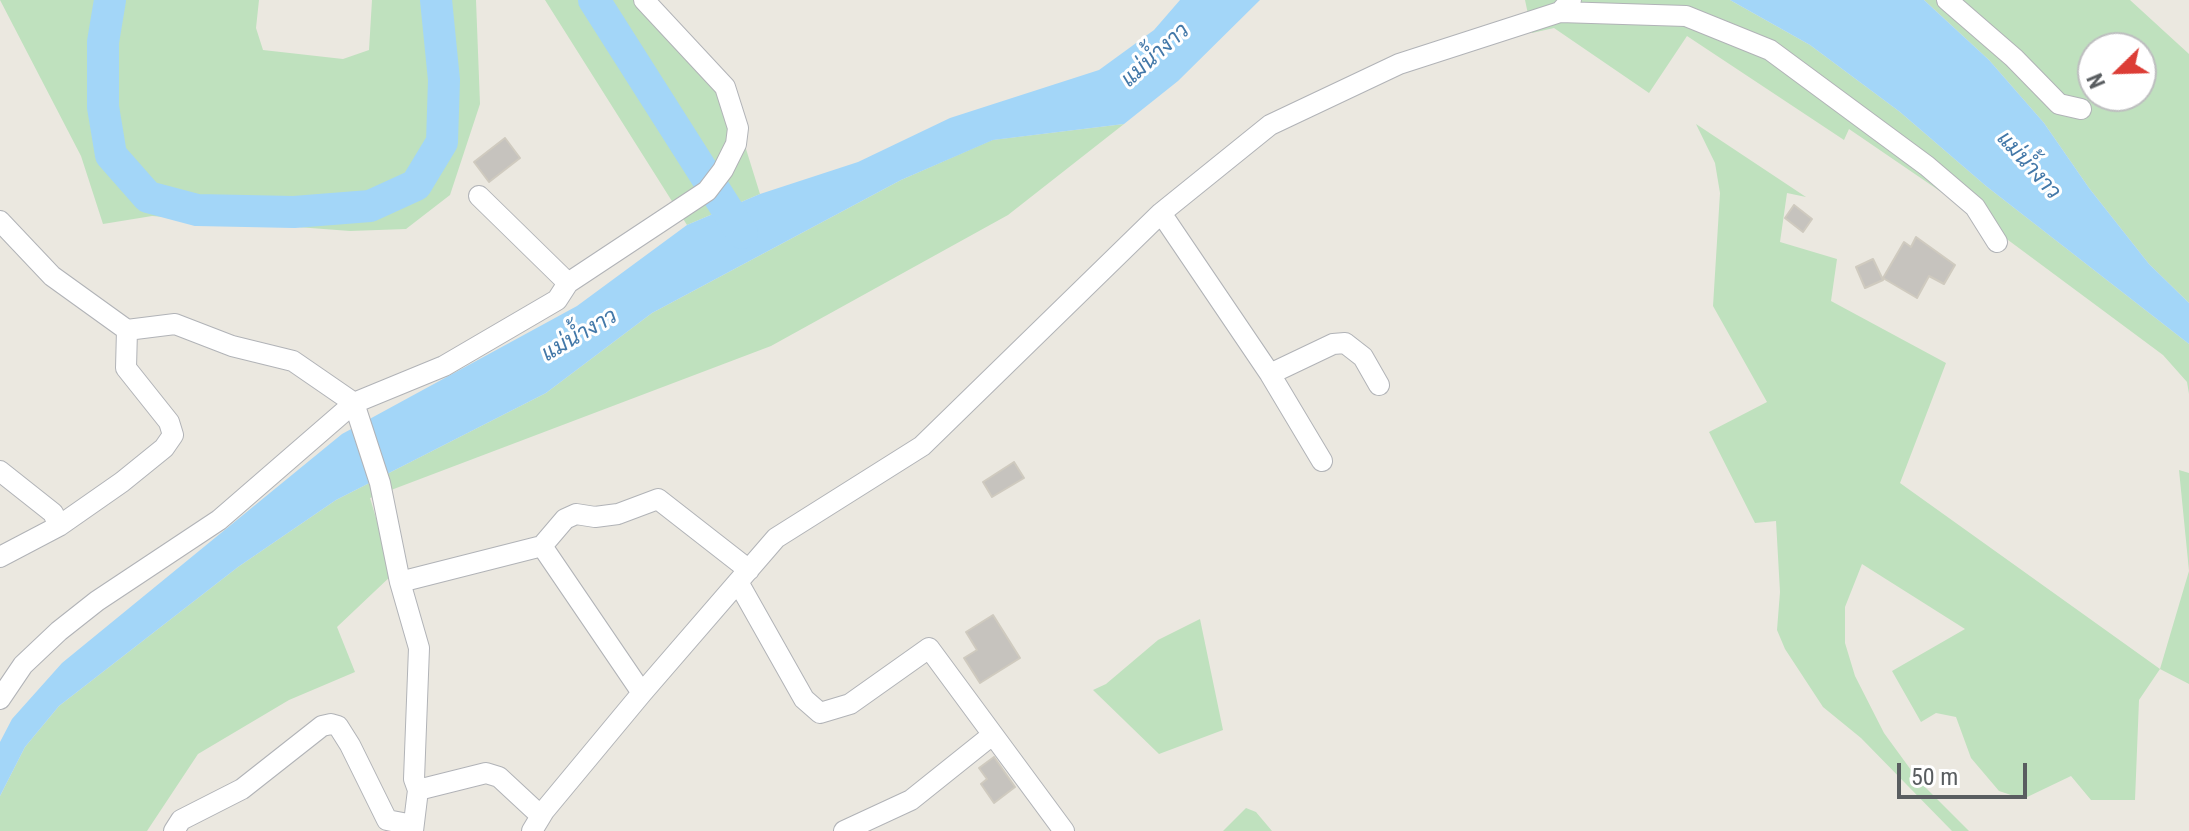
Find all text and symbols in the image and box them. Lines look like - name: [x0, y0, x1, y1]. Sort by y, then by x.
- water label: แม่น้ำงาว: [1116, 18, 1196, 94]
- north arrow: [2077, 32, 2157, 112]
- text: N: [2082, 70, 2110, 92]
- water label: แม่น้ำงาว: [1990, 126, 2066, 206]
- water label: แม่น้ำงาว: [538, 304, 622, 368]
- scale bar: [1901, 747, 2031, 797]
- text: 50 m: [1911, 763, 1958, 791]

